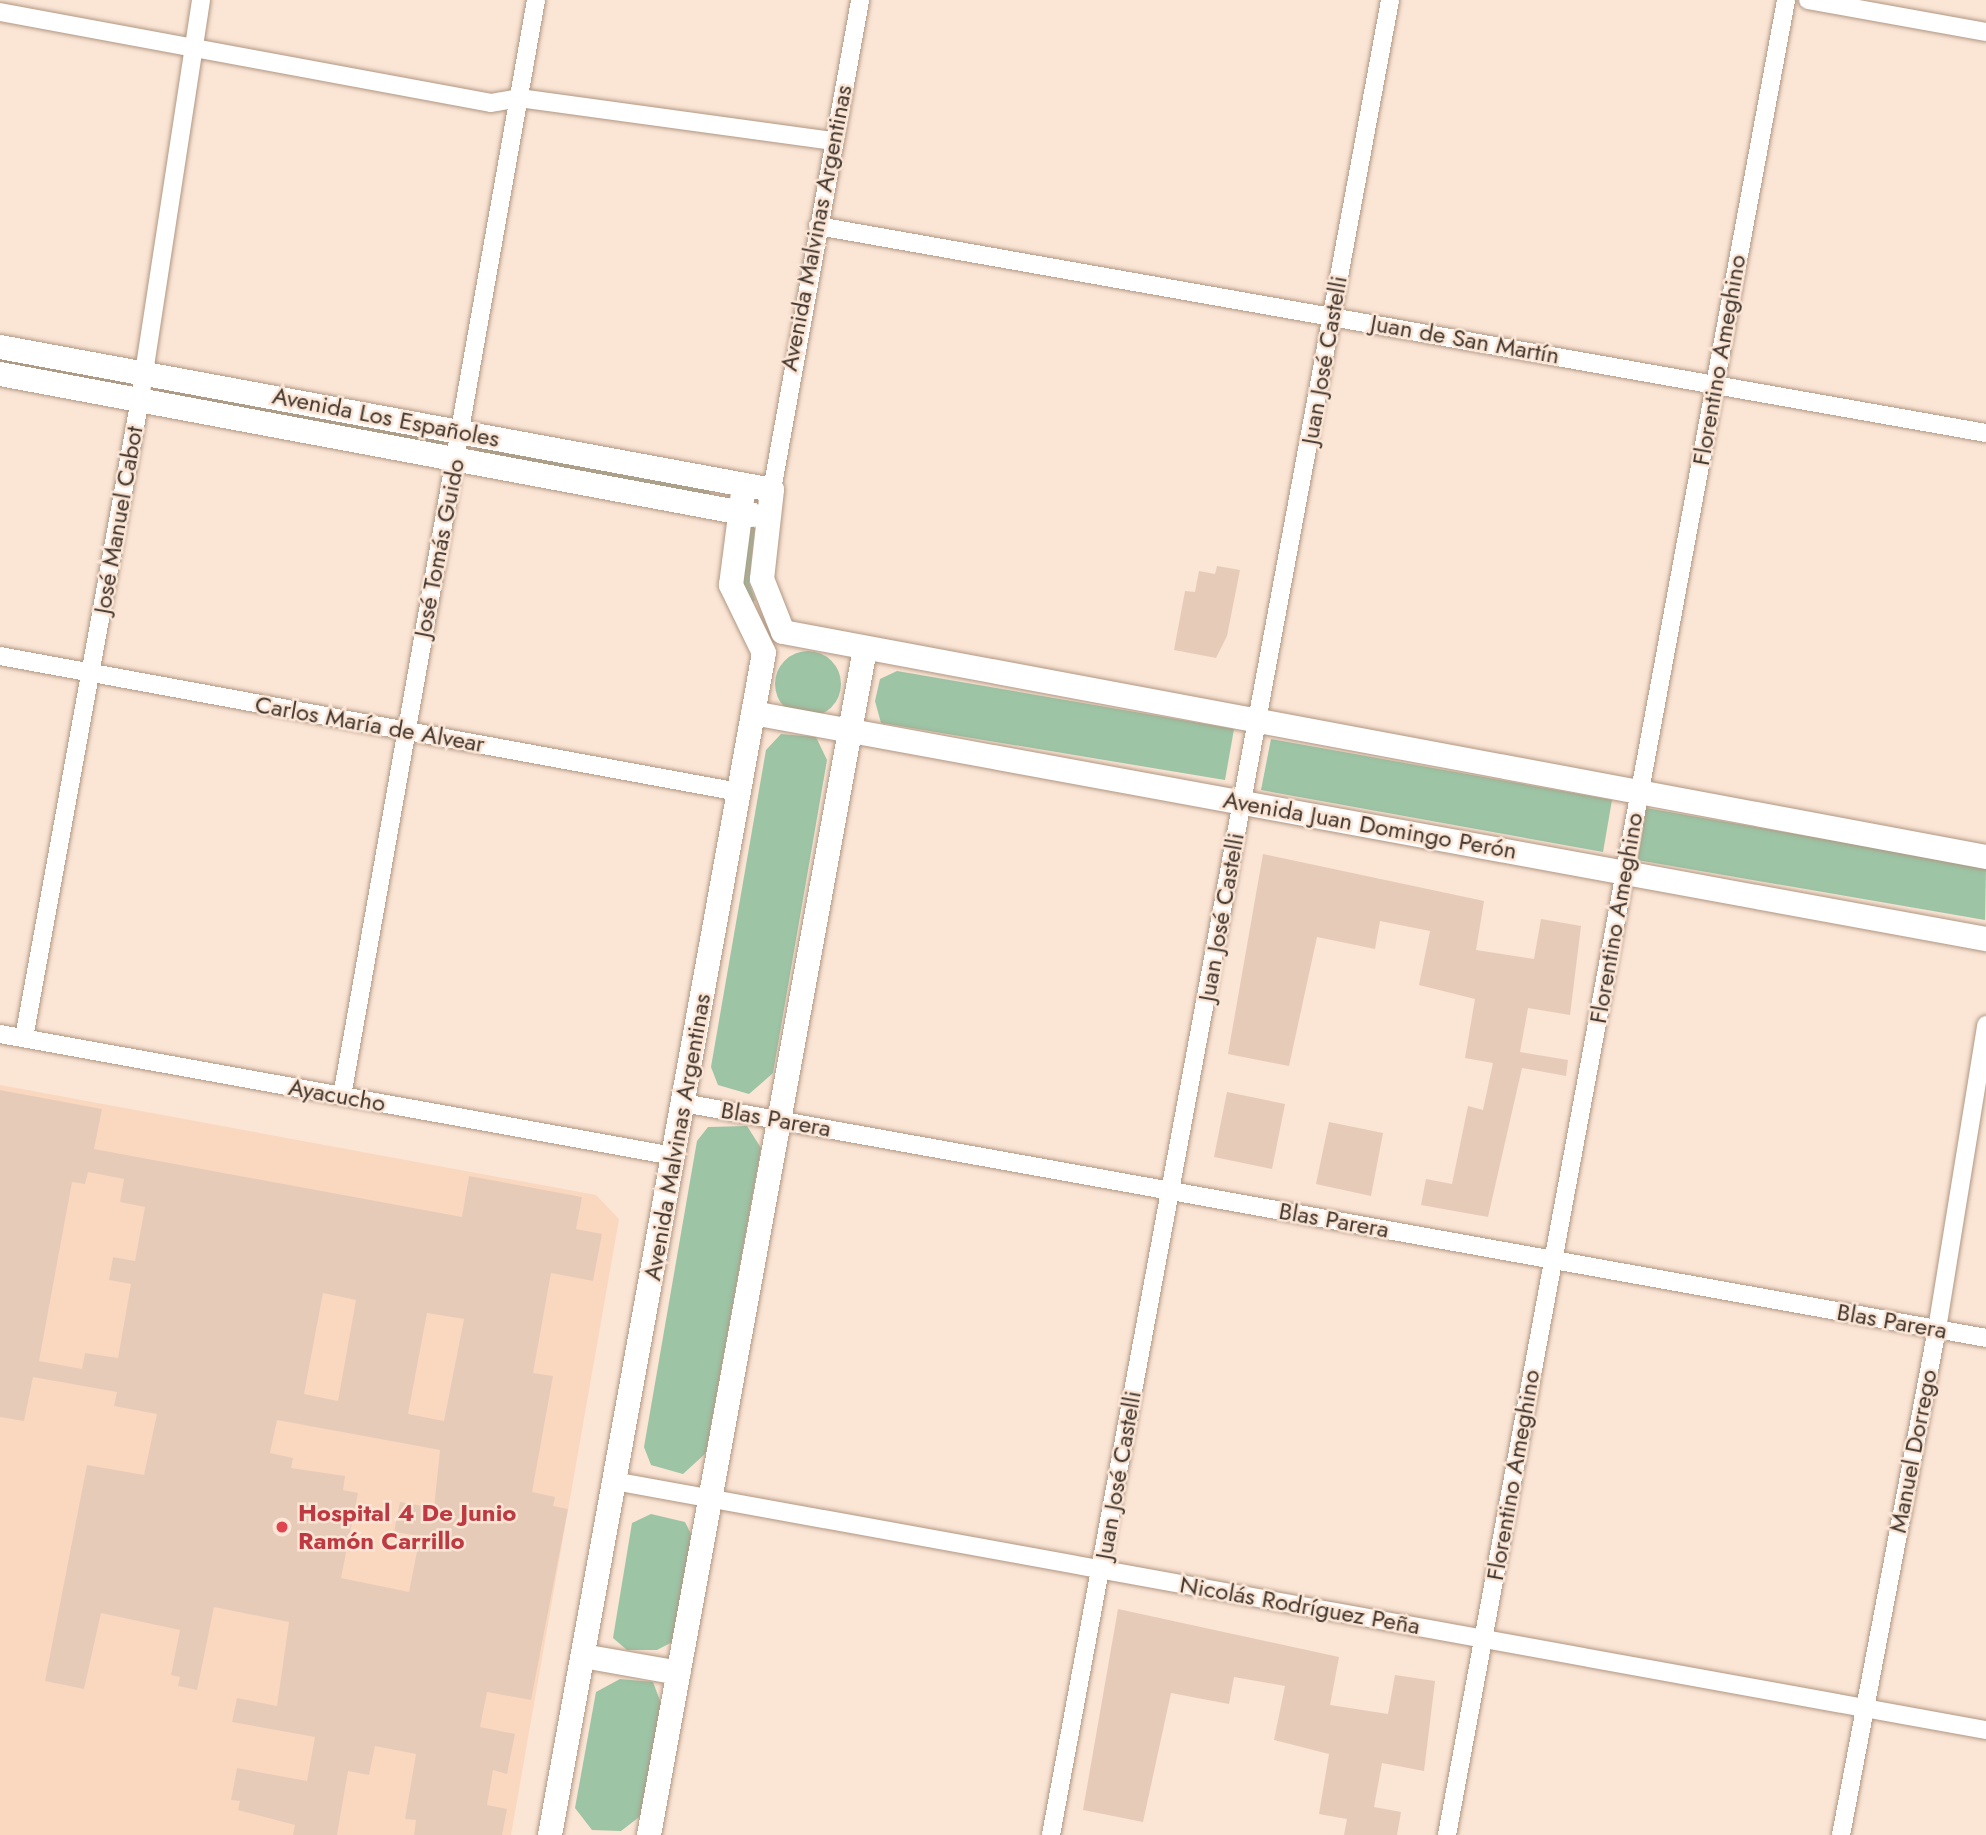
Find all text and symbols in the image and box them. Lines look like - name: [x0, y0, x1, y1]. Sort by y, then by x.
- street label: Avenida Malvinas Argentinas: [774, 82, 858, 374]
- street label: Florentino Ameghino: [1686, 252, 1752, 468]
- street label: Juan José Castelli: [1295, 273, 1353, 447]
- street label: Juan de San Martín: [1368, 308, 1562, 370]
- street label: Avenida Los Españoles: [270, 381, 502, 453]
- street label: José Manuel Cabot: [87, 424, 149, 616]
- street label: José Tomás Guido: [408, 456, 470, 640]
- street label: Carlos María de Alvear: [253, 690, 487, 758]
- street label: Avenida Juan Domingo Perón: [1221, 785, 1519, 865]
- street label: Florentino Ameghino: [1583, 810, 1649, 1026]
- street label: Juan José Castelli: [1192, 830, 1250, 1004]
- street label: Avenida Malvinas Argentinas: [638, 991, 716, 1283]
- street label: Ayacucho: [286, 1072, 388, 1118]
- street label: Blas Parera: [719, 1095, 833, 1143]
- street label: Blas Parera: [1277, 1196, 1391, 1244]
- street label: Blas Parera: [1835, 1297, 1949, 1345]
- street label: Florentino Ameghino: [1480, 1367, 1546, 1583]
- street label: Manuel Dorrego: [1883, 1367, 1943, 1535]
- street label: Juan José Castelli: [1089, 1388, 1147, 1562]
- place label: Hospital 4 De Junio Ramón Carrillo: [298, 1499, 516, 1555]
- marker: Hospital 4 De Junio Ramón Carrillo: [272, 1517, 292, 1537]
- street label: Nicolás Rodríguez Peña: [1178, 1570, 1422, 1640]

